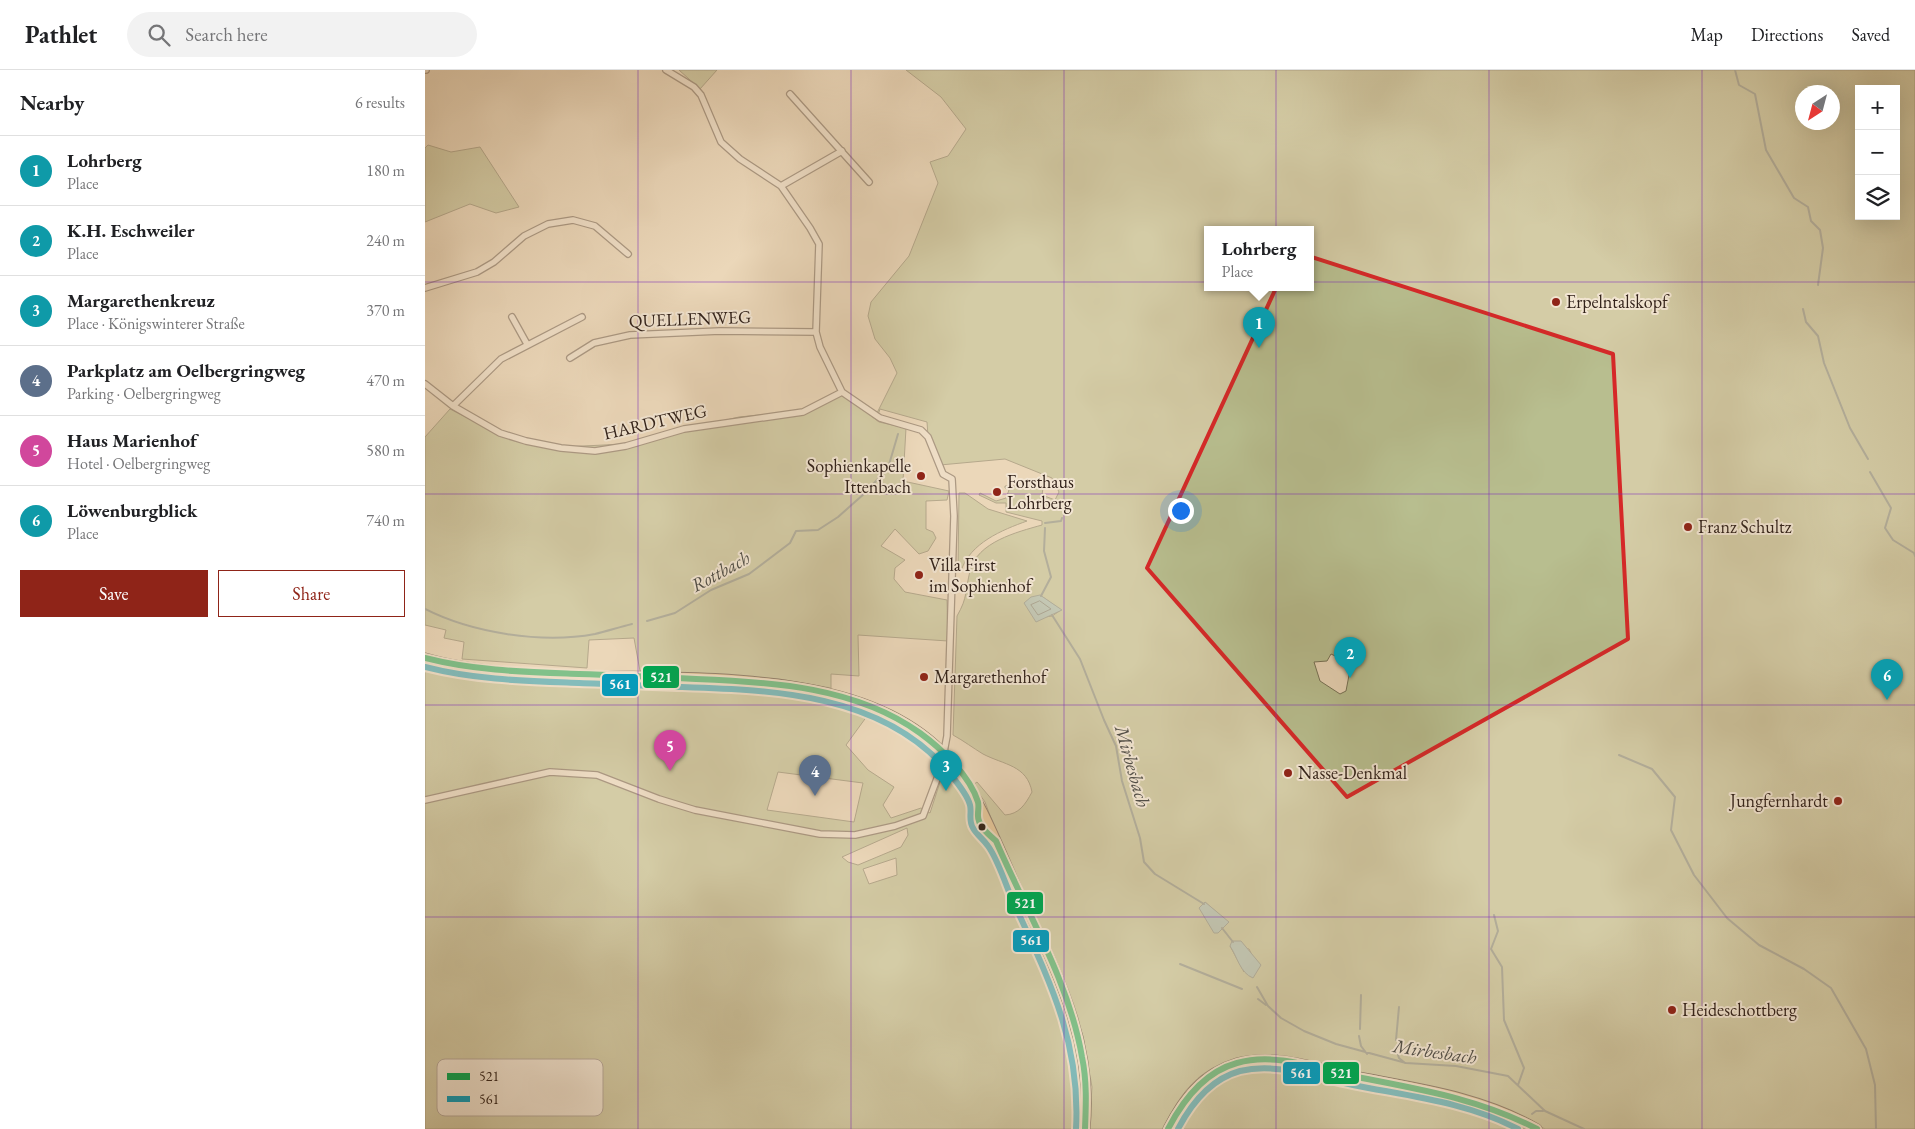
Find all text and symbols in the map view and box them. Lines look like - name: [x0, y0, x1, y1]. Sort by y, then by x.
- search box: [127, 12, 477, 57]
- text: Pathlet: [25, 19, 97, 50]
- icon: search: [145, 21, 173, 49]
- text: Search here: [185, 22, 268, 47]
- text: Map: [1691, 23, 1723, 46]
- text: Directions: [1751, 23, 1823, 46]
- text: Saved: [1851, 23, 1890, 46]
- north arrow: [1795, 85, 1840, 130]
- map controls: [1855, 85, 1900, 220]
- button: +: [1855, 85, 1900, 130]
- text: Nearby: [20, 89, 84, 116]
- text: 6 results: [355, 92, 405, 113]
- button: −: [1855, 130, 1900, 175]
- text: Lohrberg: [67, 148, 142, 173]
- text: 1: [32, 160, 40, 181]
- text: 180 m: [366, 160, 405, 181]
- text: Place: [67, 173, 99, 194]
- button: layers: [1855, 175, 1900, 220]
- text: K.H. Eschweiler: [67, 218, 195, 243]
- popup: [1204, 226, 1314, 291]
- text: 2: [32, 230, 40, 251]
- text: 240 m: [366, 230, 405, 251]
- text: Lohrberg: [1222, 236, 1296, 261]
- text: Place: [67, 243, 99, 264]
- text: Place: [1222, 261, 1253, 282]
- text: Margarethenkreuz: [67, 288, 215, 313]
- place label: Erpelntalskopf: [1566, 290, 1670, 313]
- marker: Erpelntalskopf: [1550, 296, 1562, 308]
- text: 3: [32, 300, 40, 321]
- text: 370 m: [366, 300, 405, 321]
- street label: QUELLENWEG: [628, 305, 752, 332]
- pin: 1: [1243, 307, 1275, 348]
- text: Place · Königswinterer Straße: [67, 313, 245, 334]
- text: Parkplatz am Oelbergringweg: [67, 358, 305, 383]
- text: 4: [32, 370, 40, 391]
- text: 470 m: [366, 370, 405, 391]
- text: Parking · Oelbergringweg: [67, 383, 221, 404]
- street label: HARDTWEG: [601, 398, 709, 445]
- text: Haus Marienhof: [67, 428, 197, 453]
- text: 5: [32, 440, 40, 461]
- text: 580 m: [366, 440, 405, 461]
- text: Hotel · Oelbergringweg: [67, 453, 210, 474]
- place label: Sophienkapelle Ittenbach: [807, 454, 911, 498]
- marker: Sophienkapelle Ittenbach: [915, 470, 927, 482]
- place label: Forsthaus Lohrberg: [1007, 470, 1074, 514]
- marker: Forsthaus Lohrberg: [991, 486, 1003, 498]
- text: Löwenburgblick: [67, 498, 197, 523]
- your location: [1168, 498, 1194, 524]
- text: 6: [32, 510, 40, 531]
- text: 740 m: [366, 510, 405, 531]
- place label: Franz Schultz: [1698, 515, 1792, 538]
- marker: Franz Schultz: [1682, 521, 1694, 533]
- text: Place: [67, 523, 99, 544]
- water label: Rottbach: [686, 545, 754, 598]
- place label: Villa First im Sophienhof: [929, 553, 1034, 597]
- marker: Villa First im Sophienhof: [913, 569, 925, 581]
- button: Save: [20, 570, 208, 617]
- button: Share: [218, 570, 405, 617]
- pin: 2: [1334, 637, 1366, 678]
- pin: 6: [1871, 659, 1903, 700]
- line badge: 521: [642, 665, 680, 689]
- place label: Margarethenhof: [934, 665, 1049, 688]
- text: 521: [650, 668, 672, 686]
- marker: Margarethenhof: [918, 671, 930, 683]
- line badge: 561: [601, 673, 639, 697]
- text: 561: [609, 675, 631, 693]
- water label: Mirbesbach: [1109, 721, 1156, 810]
- pin: 5: [654, 730, 686, 771]
- pin: 3: [930, 750, 962, 791]
- pin: 4: [799, 755, 831, 796]
- place label: Nasse-Denkmal: [1298, 761, 1407, 784]
- marker: Nasse-Denkmal: [1282, 767, 1294, 779]
- place label: Jungfernhardt: [1728, 789, 1828, 812]
- marker: Jungfernhardt: [1832, 795, 1844, 807]
- unlabelled marker: [977, 822, 987, 832]
- line badge: 521: [1006, 891, 1044, 915]
- text: 521: [1014, 894, 1036, 912]
- line badge: 561: [1012, 929, 1050, 953]
- text: 561: [1020, 931, 1042, 949]
- place label: Heideschottberg: [1682, 998, 1797, 1021]
- marker: Heideschottberg: [1666, 1004, 1678, 1016]
- water label: Mirbesbach: [1391, 1033, 1478, 1070]
- legend: [437, 1059, 603, 1116]
- line badge: 561: [1282, 1061, 1321, 1085]
- line badge: 521: [1322, 1061, 1360, 1085]
- text: 561: [1290, 1064, 1312, 1082]
- text: 521: [1330, 1064, 1352, 1082]
- text: 521: [479, 1067, 499, 1085]
- text: 561: [479, 1090, 499, 1108]

